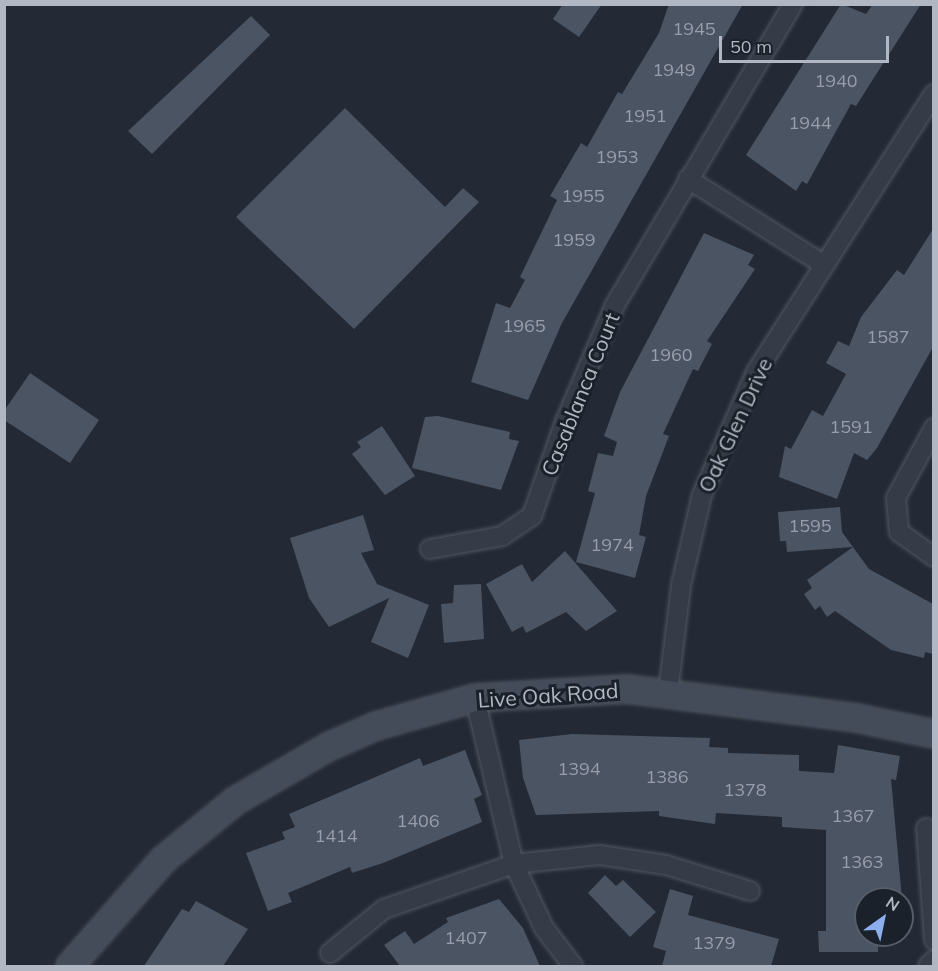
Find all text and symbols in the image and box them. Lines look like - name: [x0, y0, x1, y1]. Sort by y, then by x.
- house number: 1945: [672, 18, 716, 40]
- scale bar: [722, 24, 892, 62]
- text: 50 m: [730, 35, 772, 58]
- house number: 1949: [652, 59, 696, 81]
- house number: 1940: [814, 70, 858, 92]
- house number: 1951: [623, 105, 667, 127]
- house number: 1944: [788, 112, 832, 134]
- house number: 1953: [595, 146, 639, 168]
- house number: 1955: [561, 185, 605, 207]
- house number: 1959: [552, 229, 596, 251]
- street label: Casablanca Court: [536, 309, 624, 479]
- house number: 1965: [502, 315, 546, 337]
- house number: 1587: [866, 326, 910, 348]
- house number: 1960: [649, 344, 693, 366]
- street label: Oak Glen Drive: [693, 354, 777, 496]
- house number: 1591: [829, 416, 873, 438]
- house number: 1595: [788, 515, 832, 537]
- house number: 1974: [590, 534, 634, 556]
- street label: Live Oak Road: [477, 678, 619, 712]
- house number: 1394: [557, 758, 601, 780]
- house number: 1386: [645, 766, 689, 788]
- house number: 1378: [723, 779, 767, 801]
- house number: 1367: [831, 805, 875, 827]
- house number: 1406: [396, 810, 440, 832]
- house number: 1414: [314, 825, 358, 847]
- house number: 1363: [840, 851, 884, 873]
- north arrow: [854, 887, 914, 947]
- text: N: [882, 892, 903, 915]
- house number: 1407: [444, 927, 488, 949]
- house number: 1379: [692, 932, 736, 954]

